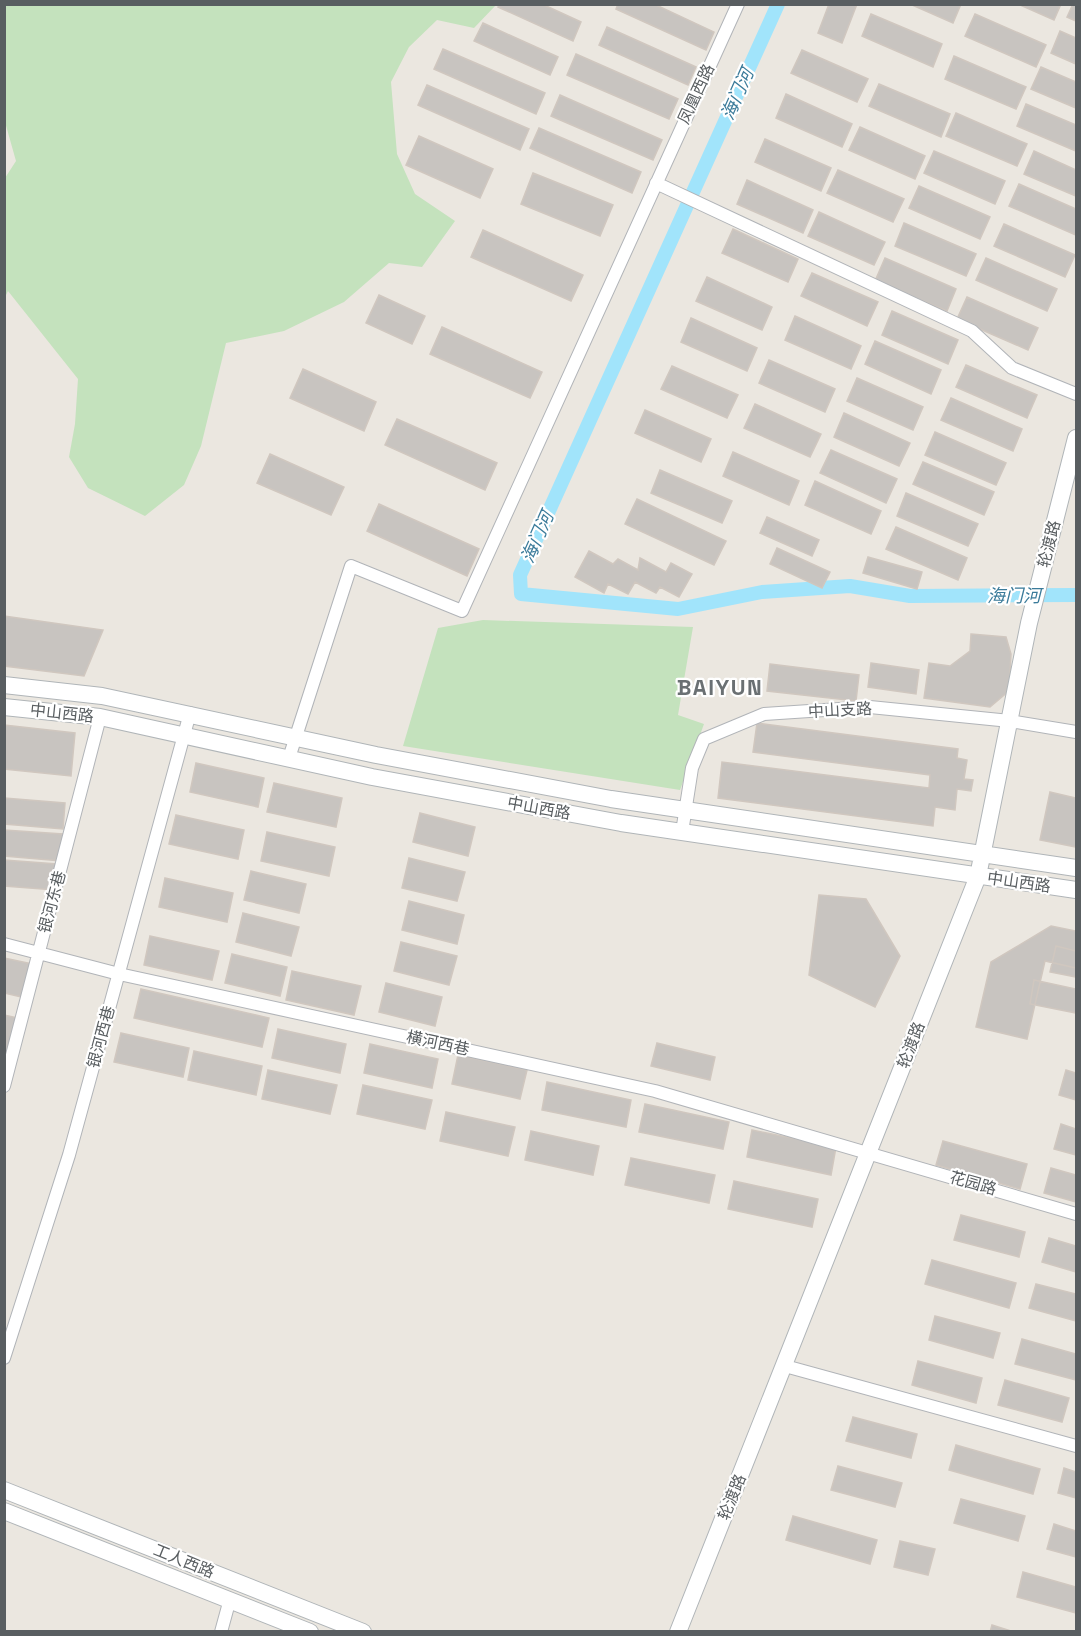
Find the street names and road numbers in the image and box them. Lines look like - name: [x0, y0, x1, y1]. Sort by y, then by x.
- street label: 凤凰西路: [673, 61, 719, 127]
- street label: 轮渡路: [1033, 518, 1065, 570]
- street label: 中山支路: [807, 698, 873, 722]
- street label: 中山西路: [29, 699, 95, 727]
- street label: 中山西路: [506, 792, 572, 824]
- street label: 中山西路: [986, 867, 1052, 897]
- street label: 银河东巷: [34, 868, 70, 936]
- street label: 银河西巷: [83, 1003, 119, 1071]
- street label: 轮渡路: [893, 1019, 929, 1071]
- street label: 横河西巷: [405, 1026, 471, 1060]
- street label: 花园路: [947, 1166, 999, 1200]
- street label: 轮渡路: [713, 1471, 751, 1523]
- street label: 工人西路: [150, 1539, 218, 1583]

